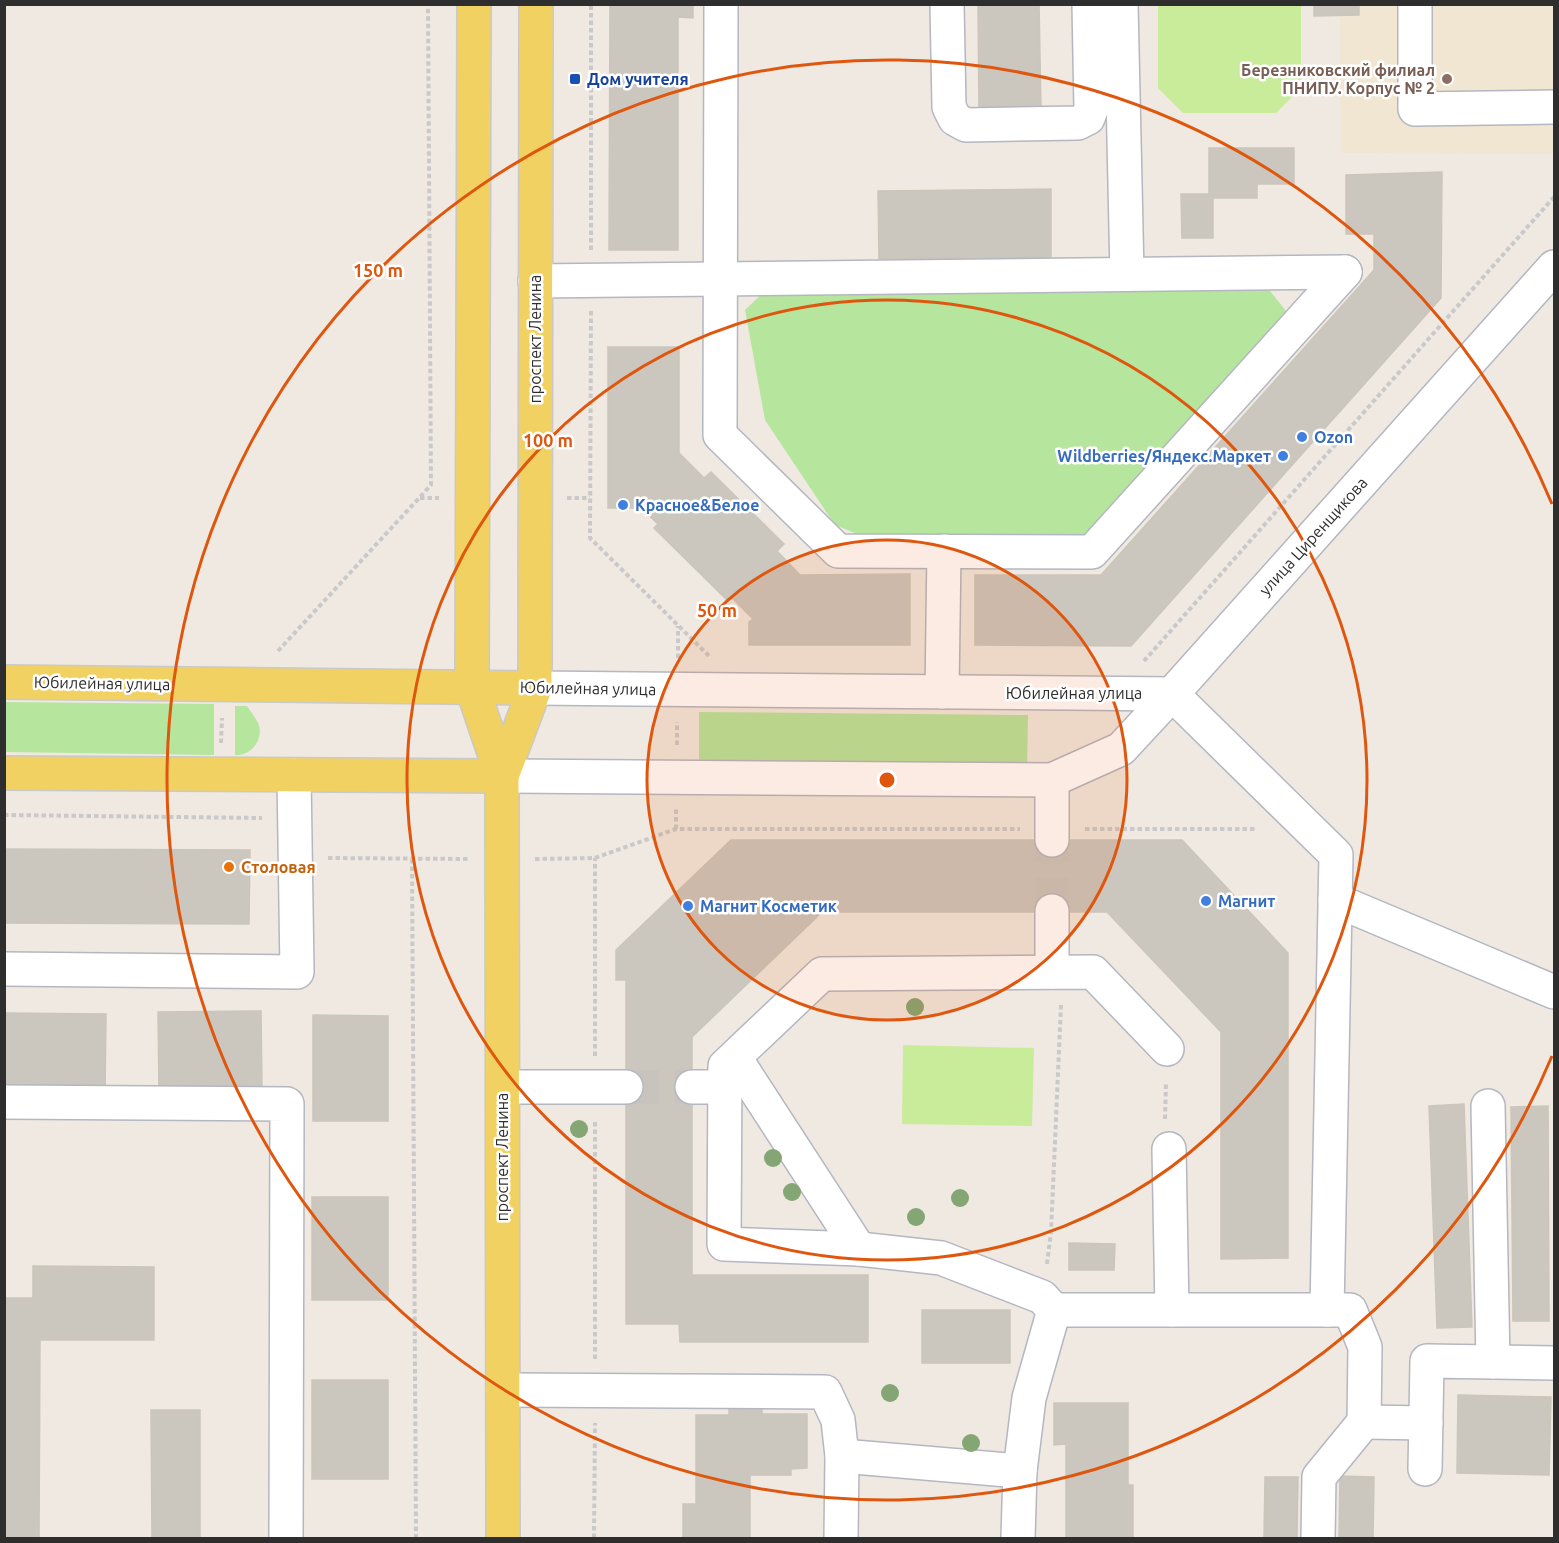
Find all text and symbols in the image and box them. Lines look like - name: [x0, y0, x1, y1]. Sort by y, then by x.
- place label: Березниковский филиал ПНИПУ. Корпус № 2: [1241, 61, 1435, 97]
- place label: Дом учителя: [587, 70, 689, 88]
- marker: Дом учителя: [568, 72, 582, 86]
- marker: Березниковский филиал ПНИПУ. Корпус № 2: [1440, 72, 1454, 86]
- text: 150 m: [353, 260, 403, 280]
- street label: проспект Ленина: [526, 275, 544, 403]
- place label: Ozon: [1314, 428, 1353, 446]
- text: 100 m: [523, 430, 573, 450]
- marker: Ozon: [1295, 430, 1309, 444]
- place label: Wildberries/Яндекс.Маркет: [1057, 447, 1271, 465]
- marker: Wildberries/Яндекс.Маркет: [1276, 449, 1290, 463]
- street label: улица Циренщикова: [1255, 473, 1371, 599]
- place label: Красное&Белое: [635, 496, 759, 514]
- marker: Красное&Белое: [616, 498, 630, 512]
- text: 50 m: [697, 600, 737, 620]
- street label: Юбилейная улица: [34, 673, 170, 693]
- street label: Юбилейная улица: [520, 678, 656, 698]
- street label: Юбилейная улица: [1006, 684, 1142, 702]
- centre of rings: [877, 770, 897, 790]
- place label: Столовая: [241, 858, 316, 876]
- marker: Столовая: [222, 860, 236, 874]
- place label: Магнит: [1218, 892, 1275, 910]
- marker: Магнит: [1199, 894, 1213, 908]
- place label: Магнит Косметик: [700, 897, 837, 915]
- marker: Магнит Косметик: [681, 899, 695, 913]
- street label: проспект Ленина: [493, 1093, 511, 1221]

